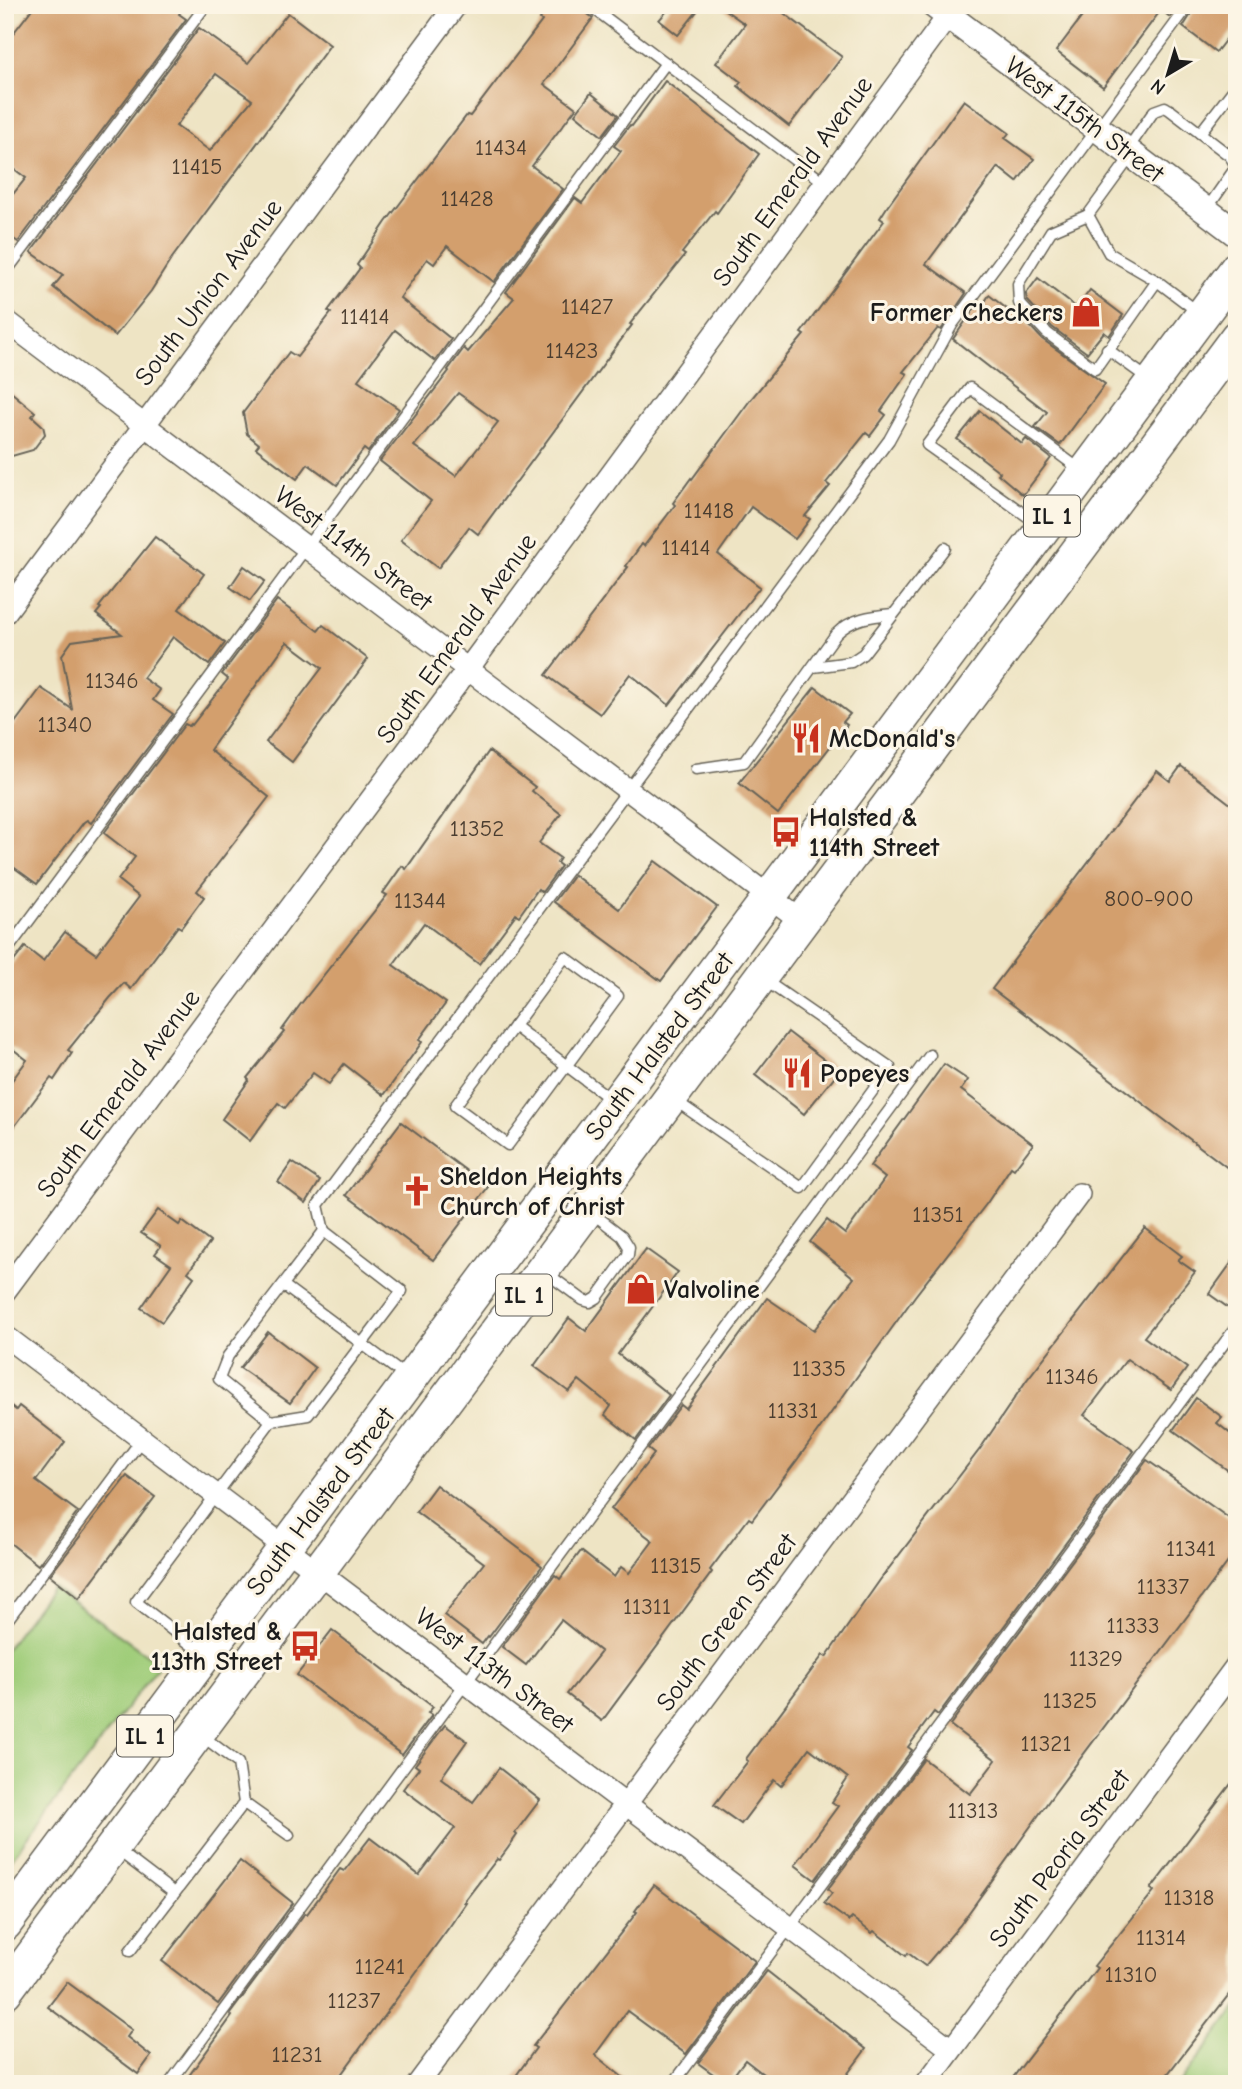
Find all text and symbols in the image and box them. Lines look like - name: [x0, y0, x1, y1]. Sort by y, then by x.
- north arrow: [1134, 38, 1204, 108]
- street label: West 115th Street: [999, 50, 1171, 190]
- street label: South Emerald Avenue: [707, 71, 879, 292]
- text: N: [1146, 74, 1170, 99]
- house number: 11434: [475, 134, 527, 161]
- house number: 11415: [172, 153, 222, 180]
- house number: 11428: [440, 185, 494, 212]
- street label: South Union Avenue: [129, 193, 289, 392]
- house number: 11427: [561, 293, 613, 320]
- shop icon: Former Checkers: [1069, 295, 1103, 329]
- place label: Former Checkers: [870, 298, 1063, 328]
- house number: 11414: [340, 303, 390, 330]
- house number: 11423: [546, 337, 598, 364]
- street label: West 114th Street: [269, 480, 439, 619]
- road number: IL 1: [1024, 495, 1080, 536]
- house number: 11418: [684, 497, 734, 524]
- street label: South Emerald Avenue: [371, 528, 543, 749]
- house number: 11414: [661, 534, 711, 561]
- house number: 11346: [85, 667, 139, 694]
- house number: 11340: [38, 711, 93, 738]
- restaurant icon: McDonald's: [789, 721, 823, 755]
- place label: McDonald's: [829, 724, 955, 754]
- place label: Halsted & 114th Street: [809, 803, 940, 863]
- house number: 11352: [450, 815, 504, 842]
- bus stop icon: Halsted & 114th Street: [769, 815, 803, 849]
- house number: 800-900: [1104, 885, 1194, 912]
- house number: 11344: [394, 887, 446, 914]
- street label: South Halsted Street: [579, 946, 741, 1146]
- street label: South Emerald Avenue: [31, 984, 207, 1203]
- restaurant icon: Popeyes: [780, 1056, 814, 1090]
- place label: Popeyes: [820, 1059, 909, 1089]
- place label: Sheldon Heights Church of Christ: [440, 1162, 625, 1222]
- church icon: Sheldon Heights Church of Christ: [400, 1174, 434, 1208]
- house number: 11351: [912, 1201, 964, 1228]
- shop icon: Valvoline: [624, 1272, 658, 1306]
- road number: IL 1: [496, 1274, 552, 1316]
- place label: Valvoline: [664, 1275, 760, 1305]
- house number: 11335: [792, 1355, 846, 1382]
- house number: 11346: [1045, 1363, 1099, 1390]
- house number: 11331: [768, 1397, 818, 1424]
- street label: South Halsted Street: [240, 1401, 402, 1601]
- street label: South Green Street: [650, 1527, 804, 1717]
- house number: 11341: [1166, 1535, 1216, 1562]
- house number: 11315: [650, 1552, 702, 1579]
- house number: 11337: [1137, 1573, 1189, 1600]
- house number: 11311: [623, 1593, 671, 1620]
- street label: West 113th Street: [410, 1602, 580, 1741]
- house number: 11333: [1106, 1612, 1160, 1639]
- place label: Halsted & 113th Street: [151, 1617, 282, 1677]
- bus stop icon: Halsted & 113th Street: [288, 1629, 322, 1663]
- house number: 11329: [1069, 1645, 1123, 1672]
- house number: 11325: [1043, 1687, 1097, 1714]
- road number: IL 1: [117, 1716, 173, 1756]
- house number: 11321: [1021, 1730, 1072, 1757]
- street label: South Peoria Street: [983, 1762, 1137, 1954]
- house number: 11313: [948, 1797, 998, 1824]
- house number: 11318: [1164, 1884, 1214, 1911]
- house number: 11314: [1136, 1924, 1186, 1951]
- house number: 11241: [355, 1953, 405, 1980]
- house number: 11310: [1105, 1961, 1157, 1988]
- house number: 11237: [328, 1987, 381, 2014]
- house number: 11231: [272, 2041, 323, 2068]

